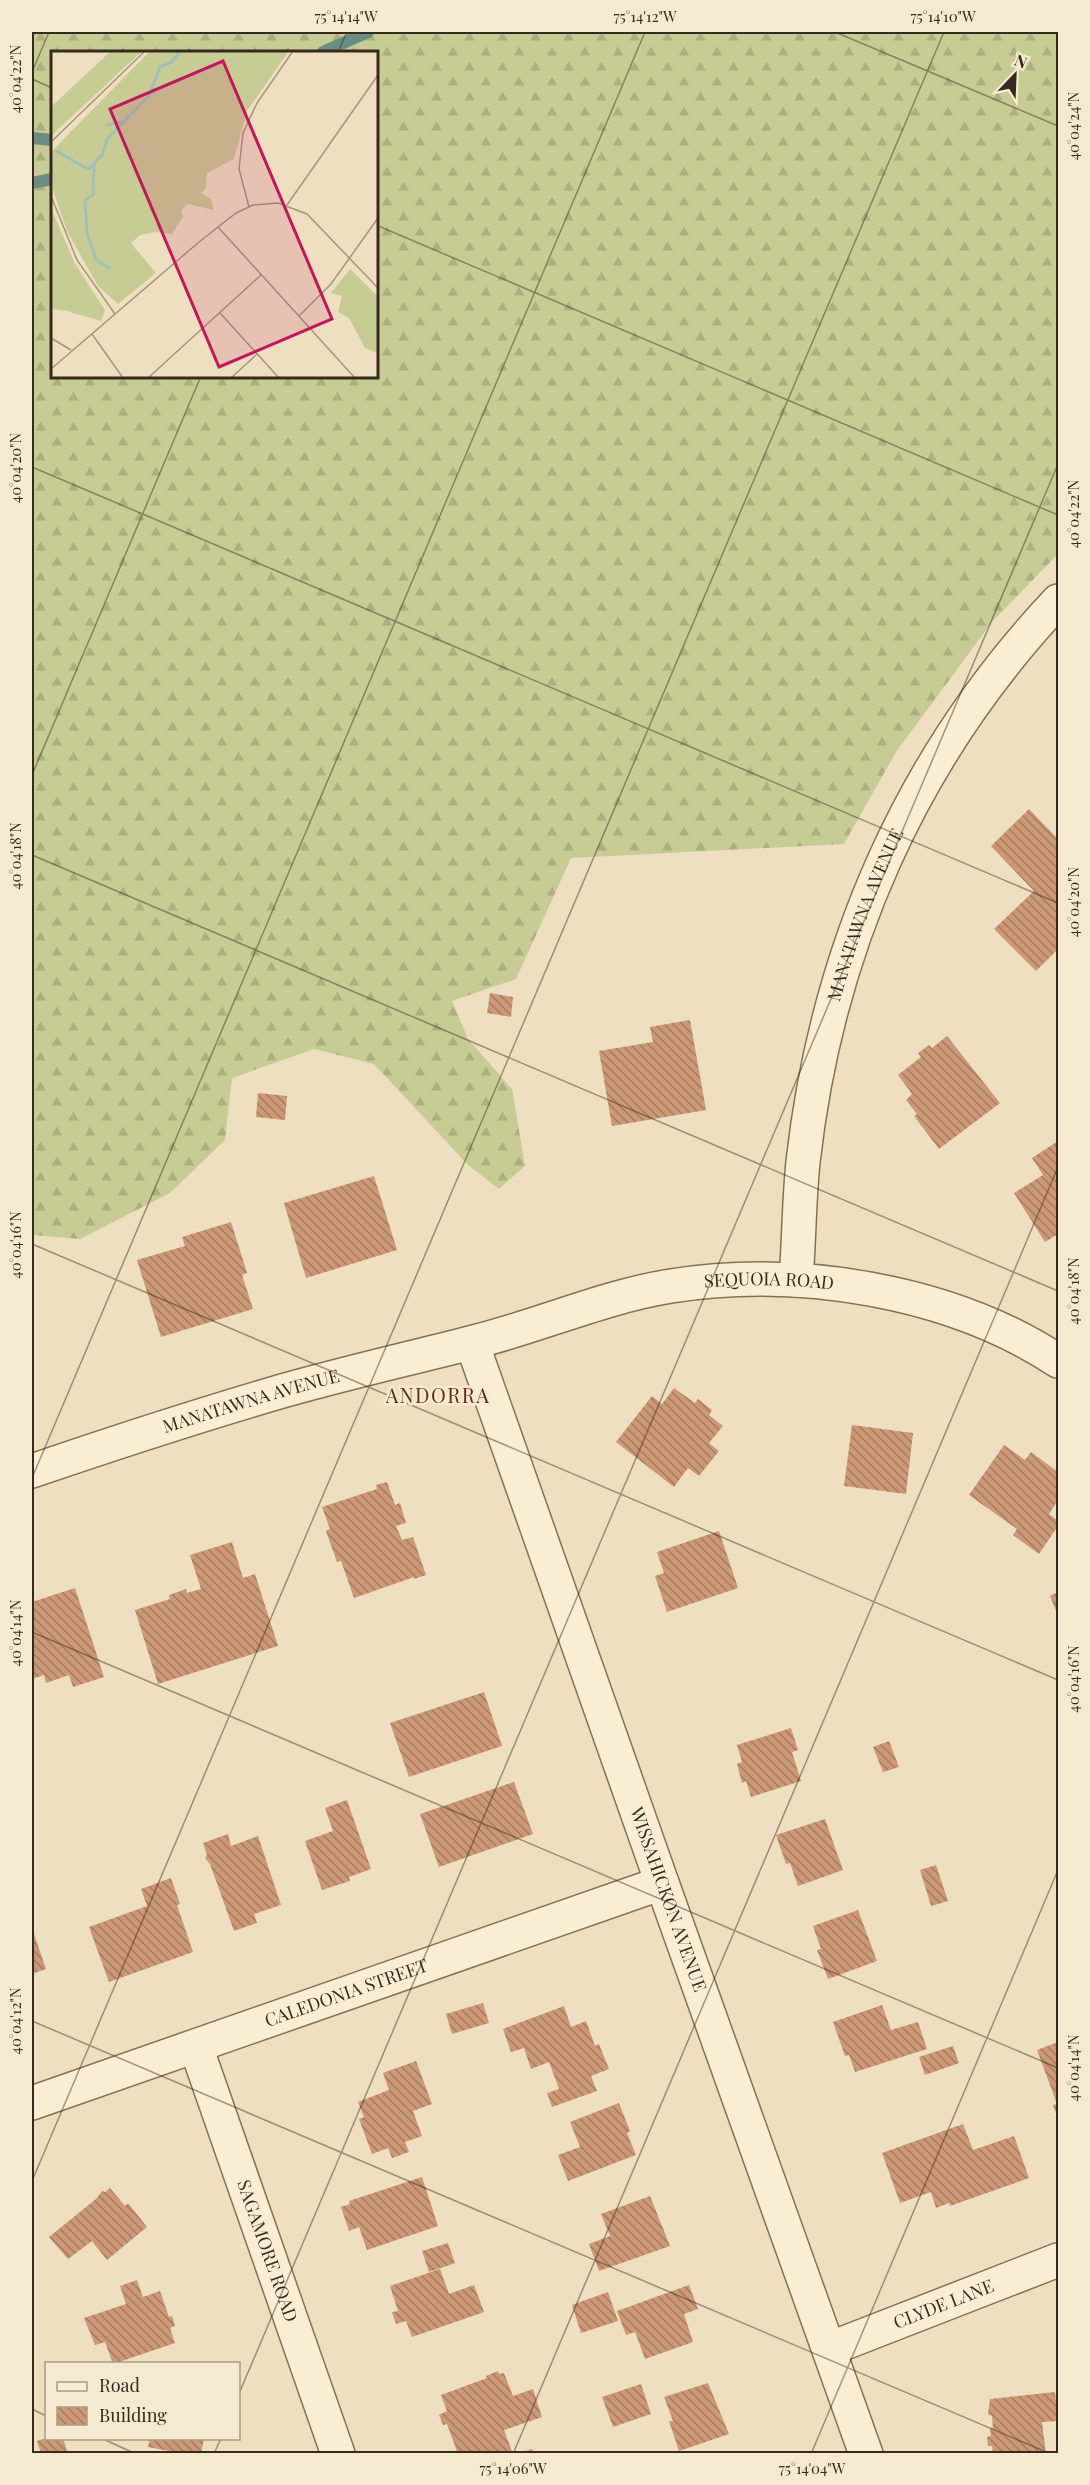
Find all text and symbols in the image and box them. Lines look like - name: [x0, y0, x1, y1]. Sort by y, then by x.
- text: 75°14'14"W: [314, 6, 378, 26]
- text: 75°14'12"W: [613, 6, 677, 26]
- text: 75°14'10"W: [911, 6, 976, 26]
- text: 40°04'22"N: [5, 44, 25, 113]
- north arrow: [985, 45, 1045, 105]
- text: N: [1012, 49, 1031, 73]
- inset map: [51, 51, 378, 378]
- text: 40°04'24"N: [1063, 91, 1083, 160]
- text: 40°04'20"N: [5, 432, 25, 503]
- text: 40°04'22"N: [1063, 479, 1083, 548]
- text: 40°04'18"N: [5, 822, 25, 890]
- street label: MANATAWNA AVENUE: [821, 824, 909, 1004]
- text: 40°04'20"N: [1063, 866, 1083, 937]
- text: 40°04'16"N: [5, 1211, 25, 1279]
- text: 40°04'18"N: [1063, 1257, 1083, 1325]
- street label: SEQUOIA ROAD: [703, 1266, 835, 1295]
- street label: MANATAWNA AVENUE: [159, 1363, 342, 1438]
- district label: ANDORRA: [385, 1381, 490, 1408]
- text: 40°04'14"N: [5, 1599, 25, 1666]
- text: 40°04'16"N: [1063, 1645, 1083, 1713]
- street label: WISSAHICKON AVENUE: [625, 1803, 713, 1995]
- street label: CALEDONIA STREET: [261, 1953, 431, 2032]
- text: 40°04'12"N: [5, 1987, 25, 2054]
- text: 40°04'14"N: [1063, 2034, 1083, 2101]
- street label: SAGAMORE ROAD: [232, 2176, 304, 2325]
- street label: CLYDE LANE: [890, 2273, 997, 2334]
- legend: [45, 2362, 240, 2440]
- text: Road: [99, 2373, 140, 2397]
- text: Building: [99, 2403, 167, 2427]
- text: 75°14'06"W: [480, 2458, 547, 2478]
- text: 75°14'04"W: [779, 2458, 846, 2478]

